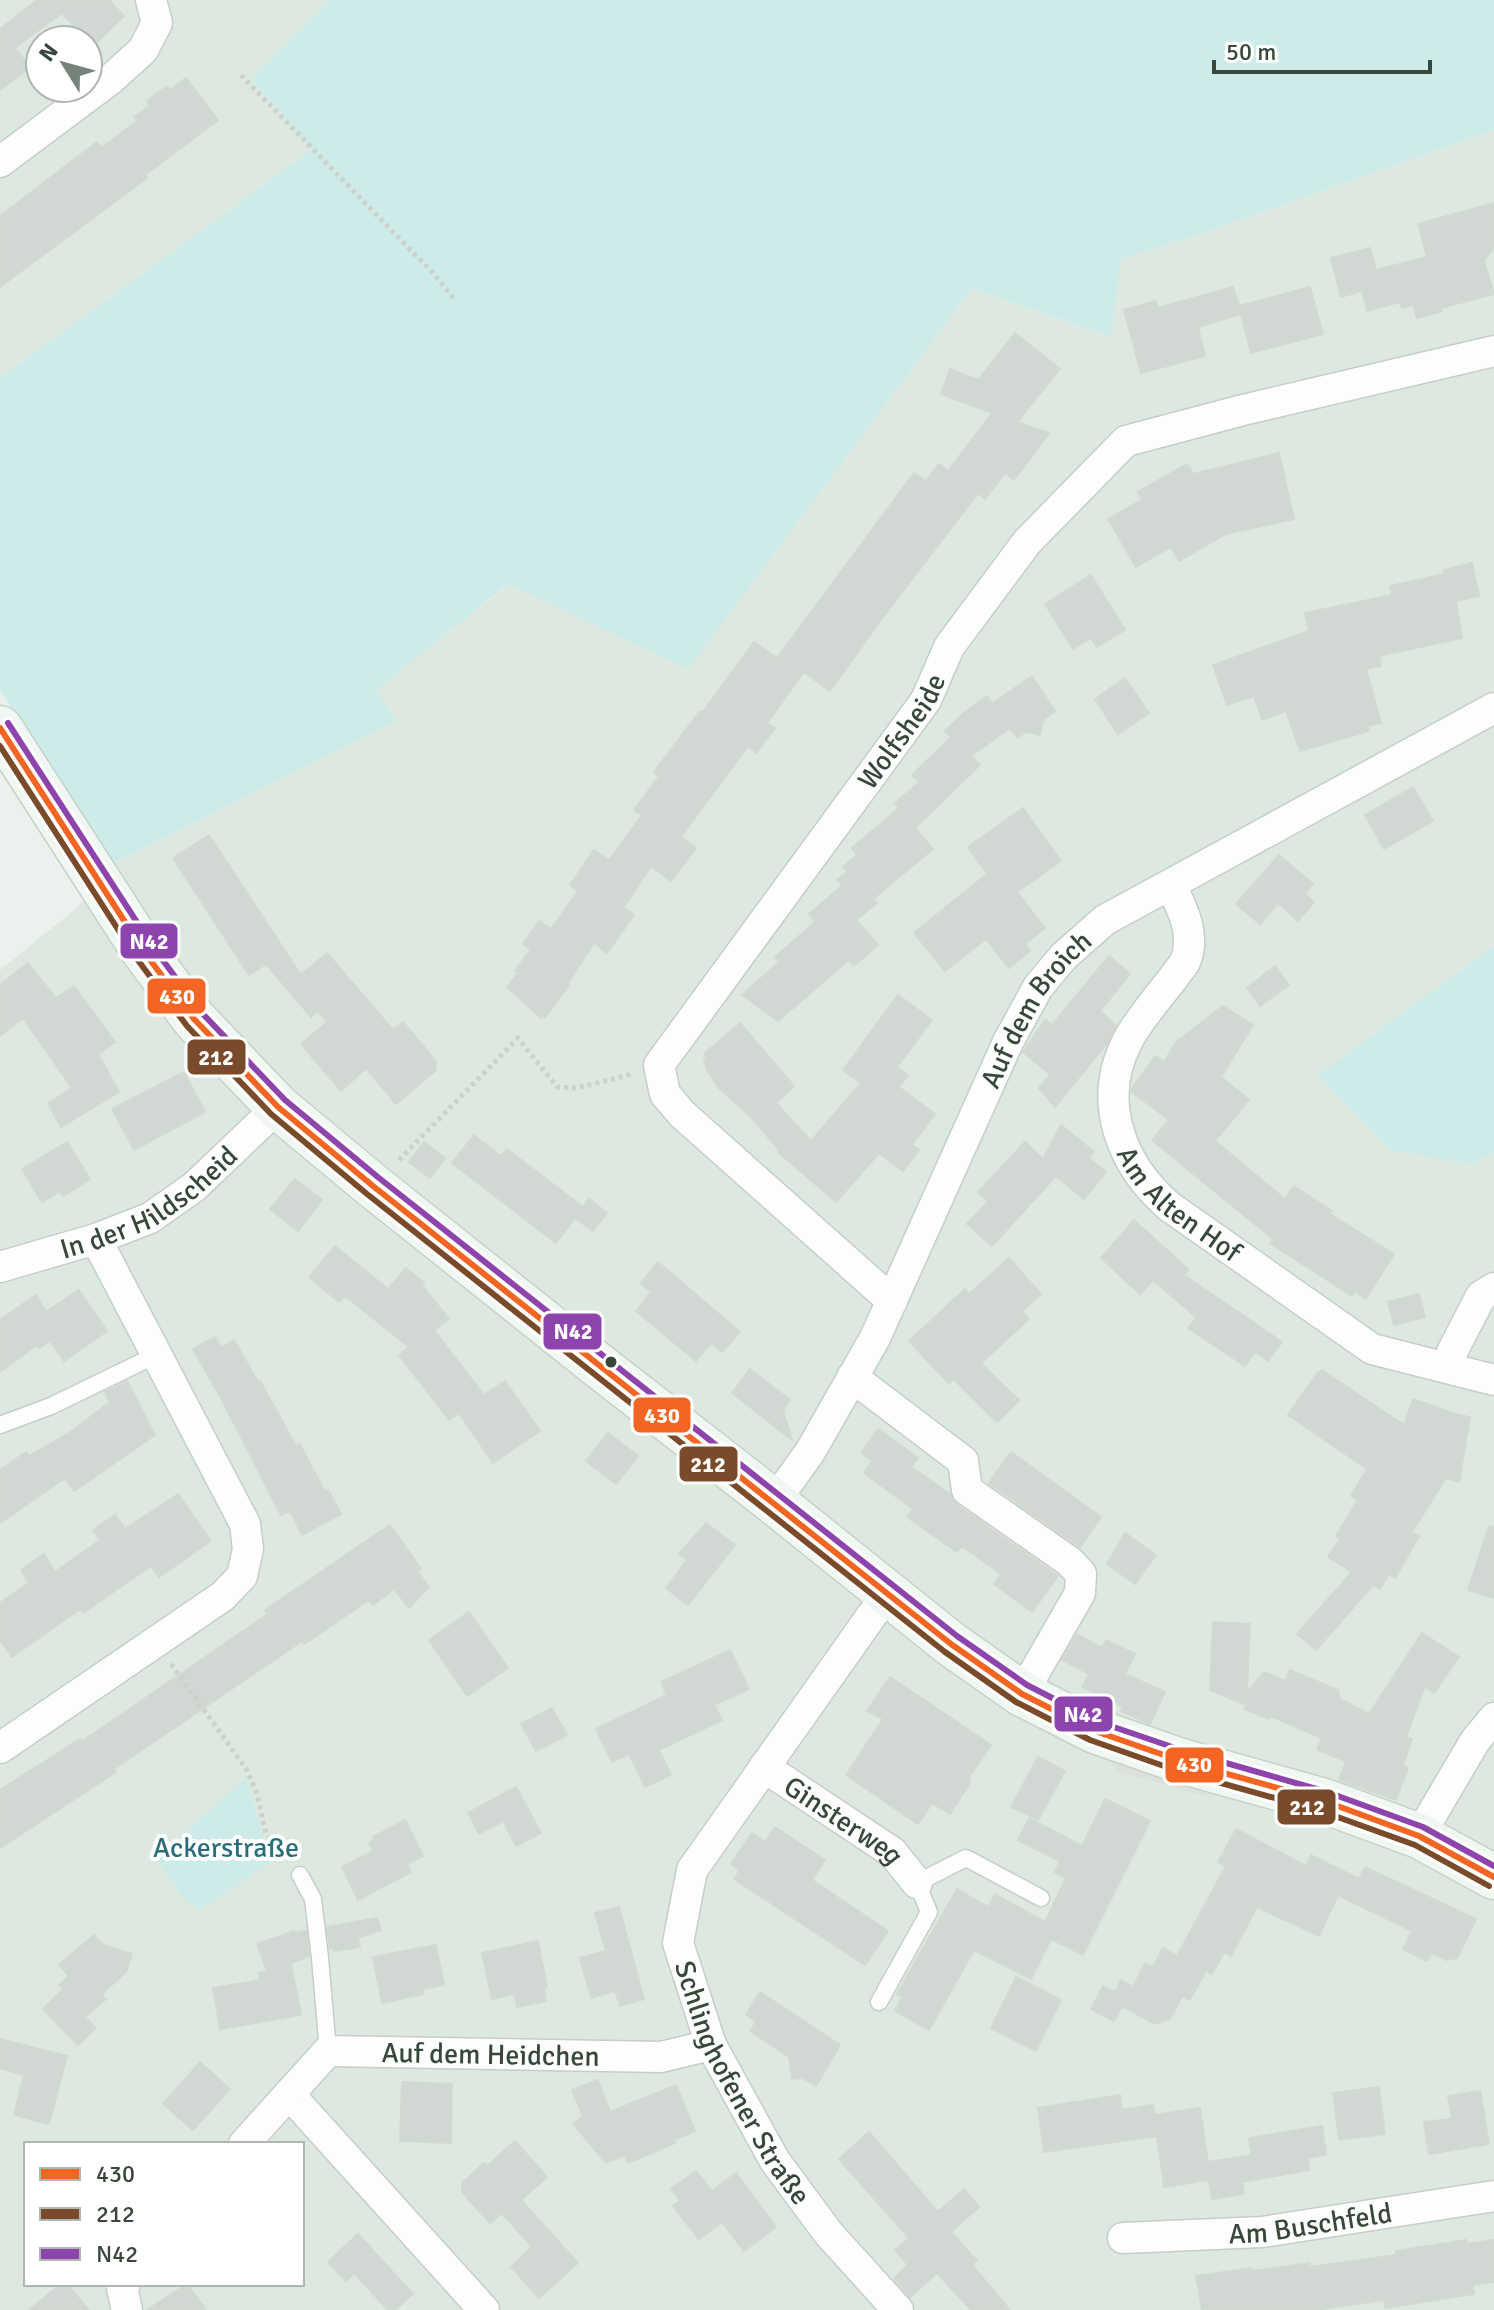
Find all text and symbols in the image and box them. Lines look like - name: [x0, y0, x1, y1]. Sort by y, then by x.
- north arrow: [24, 24, 104, 104]
- scale bar: [1214, 24, 1430, 74]
- text: 50 m: [1226, 37, 1276, 67]
- text: N: [33, 38, 64, 67]
- street label: Wolfsheide: [851, 669, 953, 796]
- line badge: N42: [119, 922, 179, 960]
- street label: Auf dem Broich: [974, 924, 1099, 1093]
- text: N42: [129, 928, 169, 955]
- line badge: 430: [146, 977, 207, 1015]
- text: 430: [159, 983, 195, 1010]
- line badge: 212: [186, 1038, 247, 1076]
- text: 212: [198, 1044, 234, 1071]
- street label: In der Hildscheid: [56, 1139, 245, 1267]
- street label: Am Alten Hof: [1109, 1141, 1249, 1271]
- line badge: N42: [542, 1312, 603, 1351]
- text: N42: [553, 1318, 593, 1345]
- unlabelled marker: [603, 1354, 619, 1370]
- line badge: 430: [632, 1396, 692, 1434]
- text: 430: [644, 1402, 680, 1429]
- line badge: 212: [678, 1445, 739, 1483]
- text: 212: [690, 1451, 726, 1478]
- line badge: N42: [1053, 1695, 1114, 1733]
- text: N42: [1063, 1701, 1103, 1728]
- line badge: 430: [1164, 1746, 1225, 1784]
- text: 430: [1176, 1751, 1212, 1778]
- street label: Ginsterweg: [777, 1769, 911, 1871]
- line badge: 212: [1276, 1788, 1337, 1826]
- text: 212: [1289, 1794, 1325, 1821]
- park label: Ackerstraße: [153, 1831, 299, 1865]
- street label: Schlinghofener Straße: [667, 1957, 817, 2212]
- street label: Auf dem Heidchen: [381, 2036, 600, 2074]
- legend: [24, 2142, 304, 2286]
- text: 430: [96, 2159, 135, 2189]
- street label: Am Buschfeld: [1228, 2196, 1394, 2251]
- text: 212: [96, 2199, 135, 2229]
- text: N42: [96, 2239, 138, 2269]

